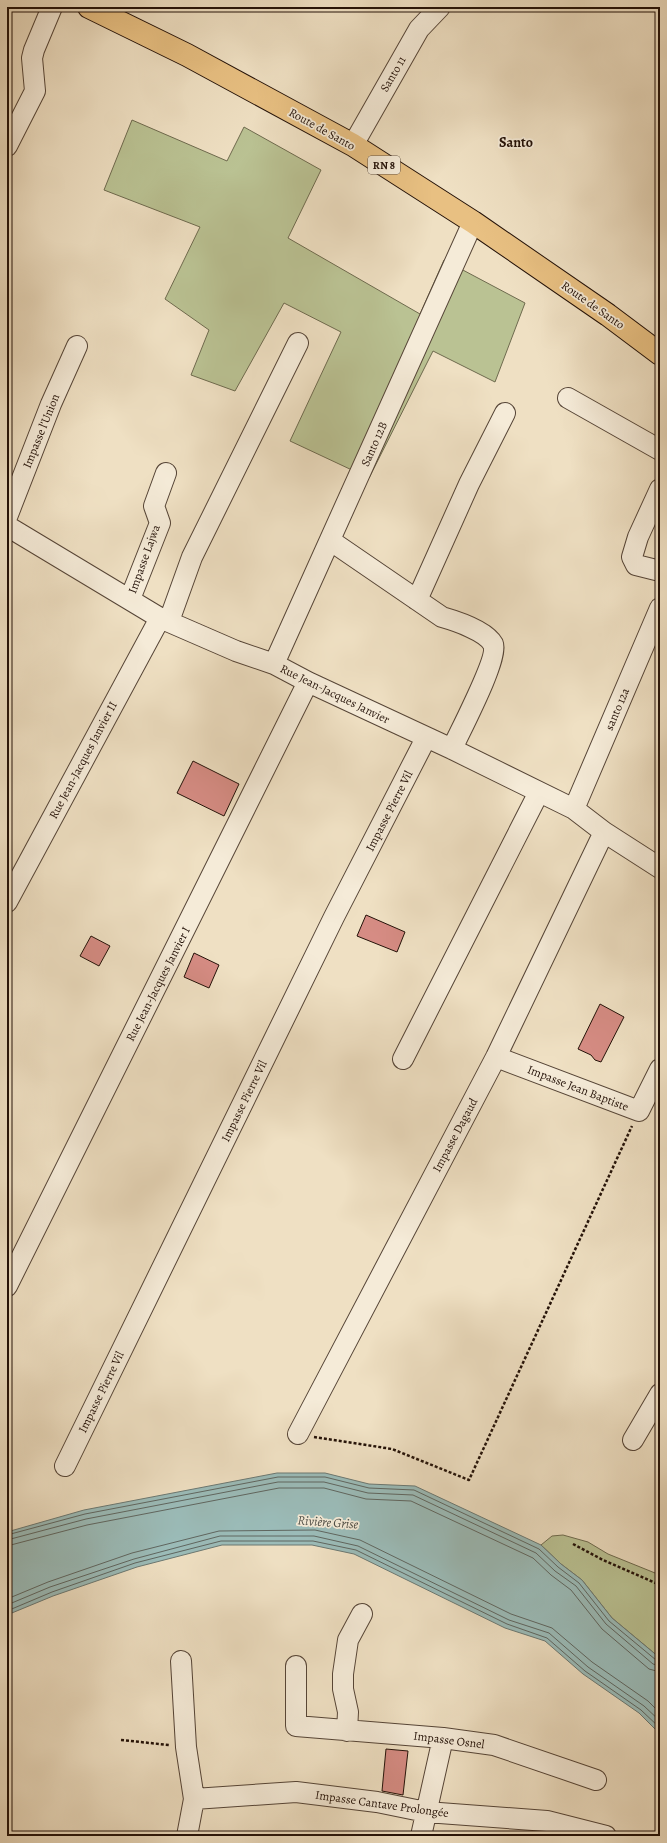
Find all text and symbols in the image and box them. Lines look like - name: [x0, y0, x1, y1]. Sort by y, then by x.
- street label: Santo 11: [376, 53, 410, 95]
- street label: Route de Santo: [286, 104, 358, 154]
- district label: Santo: [499, 133, 533, 152]
- road number: RN 8: [368, 156, 400, 174]
- street label: Route de Santo: [558, 277, 628, 333]
- street label: Impasse l'Union: [19, 391, 63, 471]
- street label: Santo 12B: [357, 419, 391, 469]
- street label: Impasse Lajwa: [124, 522, 164, 596]
- street label: Rue Jean-Jacques Janvier: [278, 661, 393, 728]
- street label: santo 12a: [601, 685, 633, 733]
- street label: Rue Jean-Jacques Janvier II: [45, 698, 121, 822]
- street label: Impasse Pierre Vil: [362, 768, 416, 854]
- street label: Rue Jean-Jacques Janvier I: [122, 924, 194, 1044]
- street label: Impasse Pierre Vil: [217, 1058, 271, 1144]
- street label: Impasse Jean Baptiste: [525, 1061, 631, 1115]
- street label: Impasse Dagaud: [429, 1095, 482, 1175]
- street label: Impasse Pierre Vil: [74, 1349, 128, 1435]
- water label: Rivière Grise: [297, 1511, 359, 1533]
- street label: Impasse Osnel: [413, 1728, 486, 1752]
- street label: Impasse Cantave Prolongée: [314, 1787, 450, 1821]

